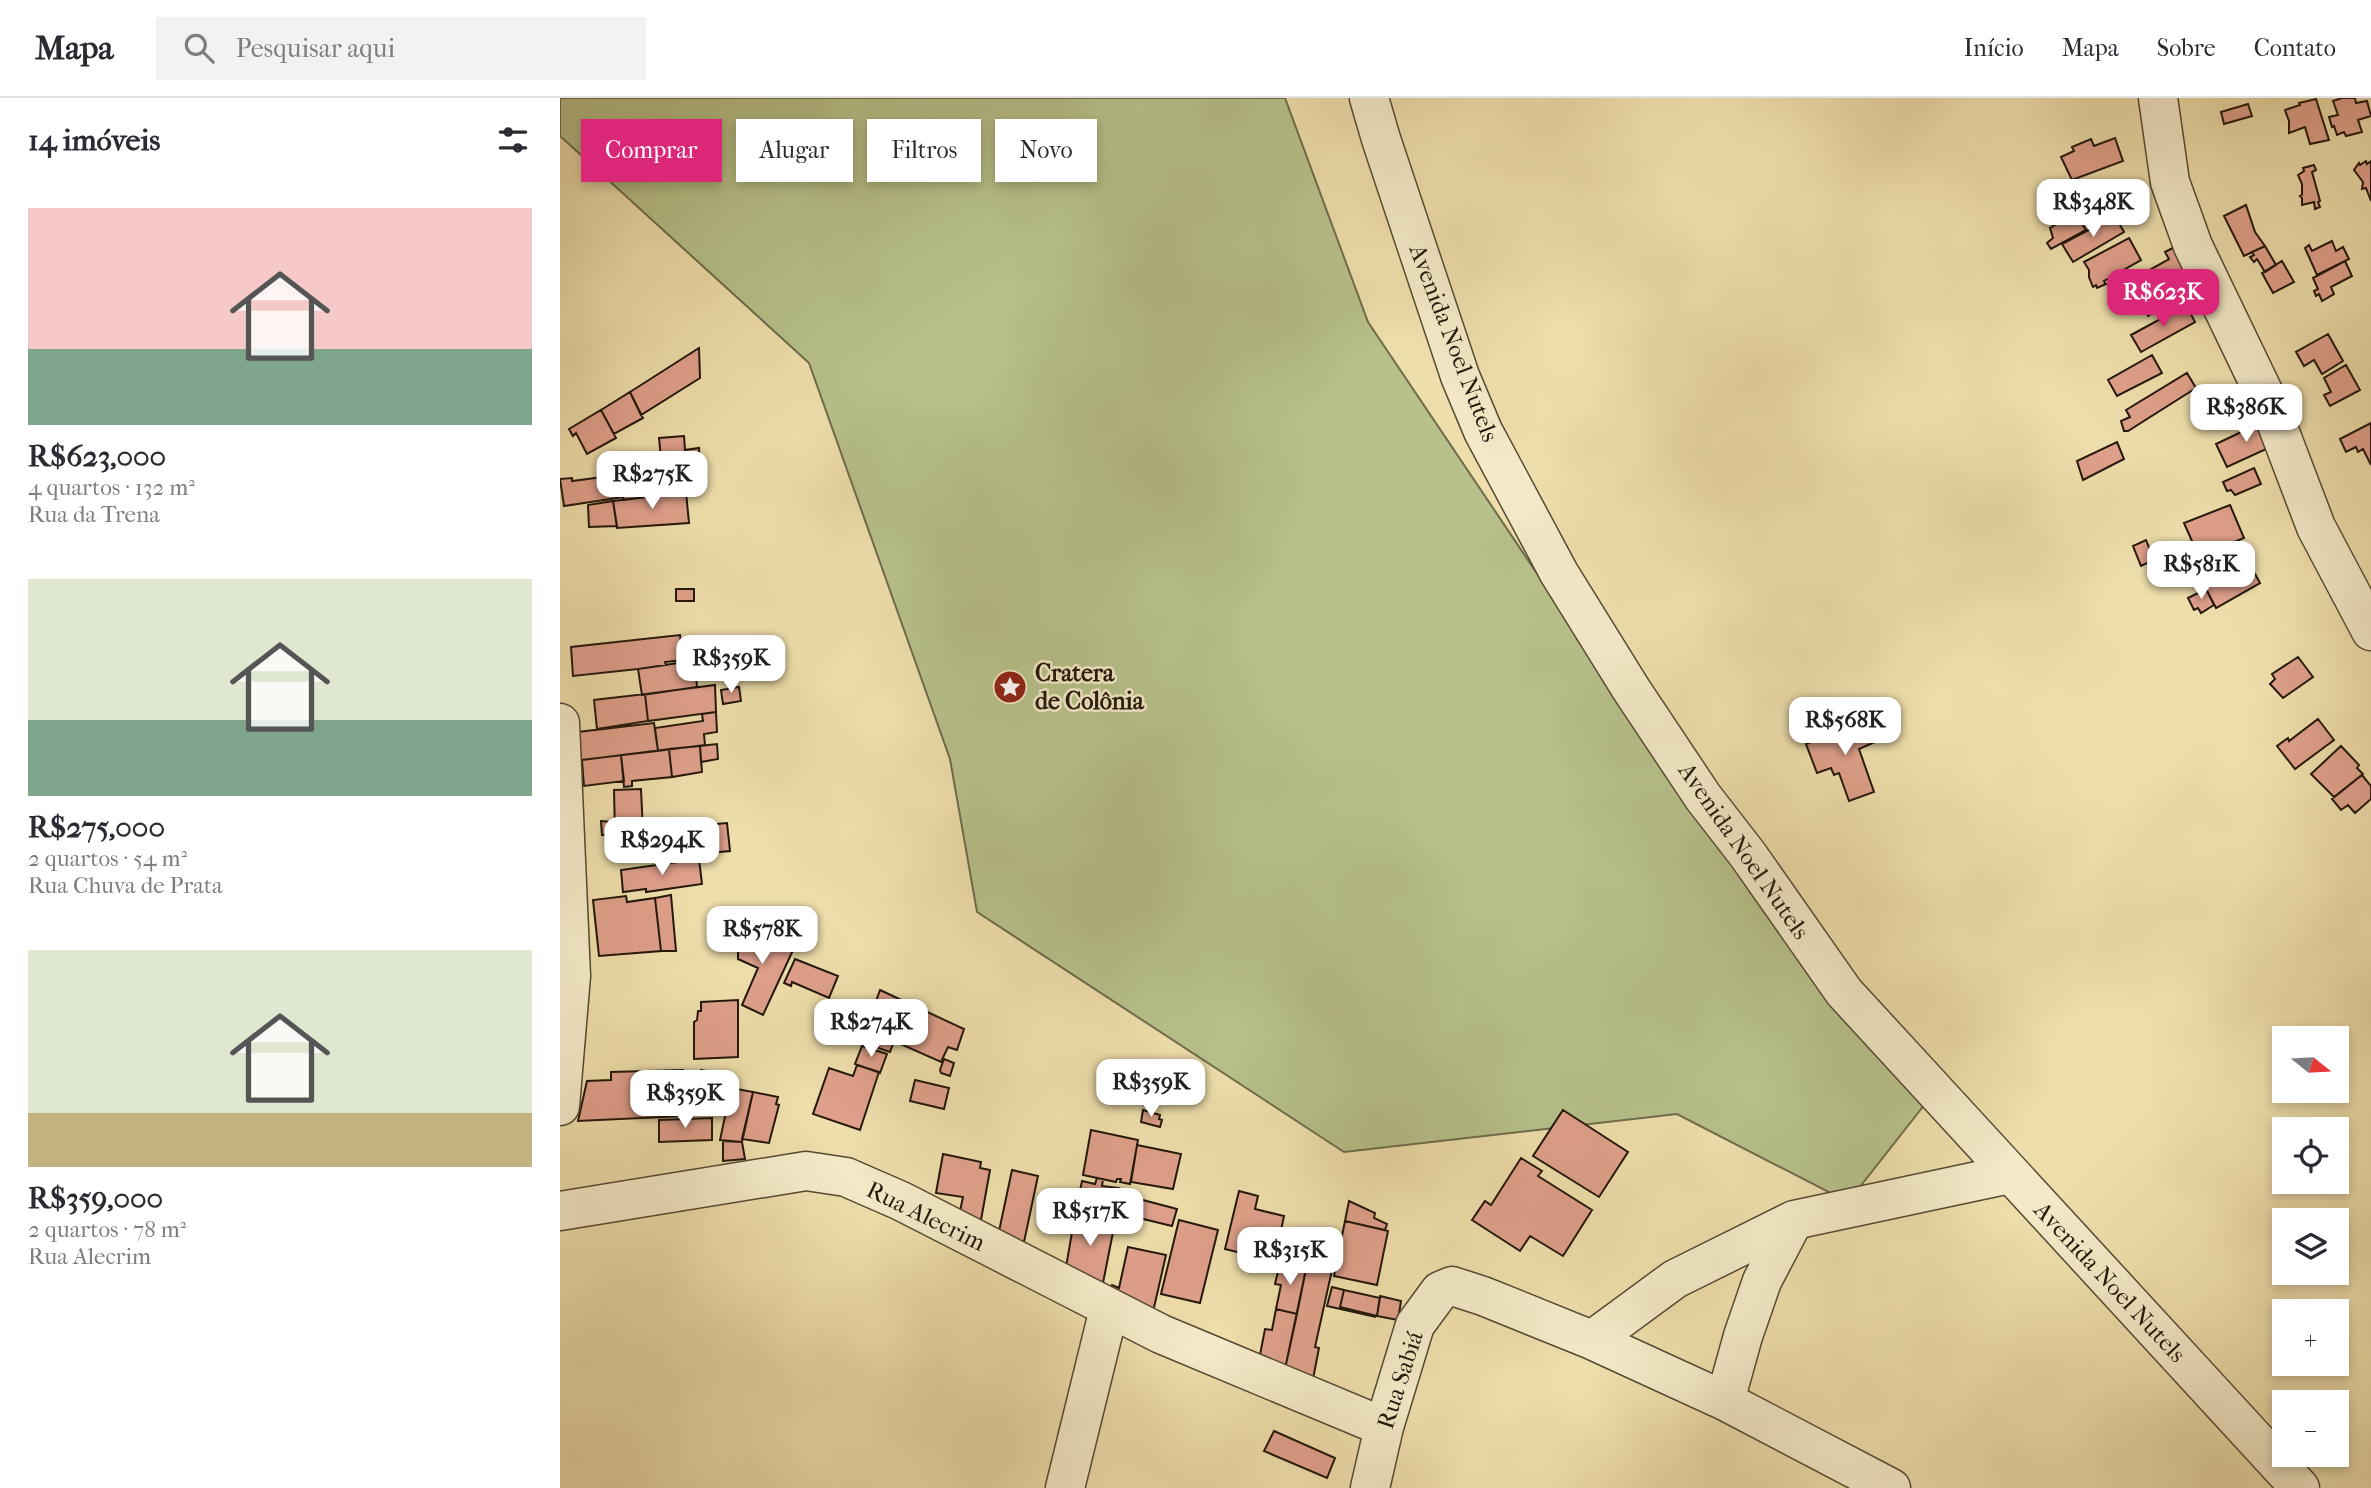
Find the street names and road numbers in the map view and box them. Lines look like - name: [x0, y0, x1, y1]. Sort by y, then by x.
- street label: Avenida Noel Nutels: [1403, 239, 1505, 446]
- street label: Avenida Noel Nutels: [1672, 756, 1816, 945]
- street label: Rua Alecrim: [862, 1175, 990, 1257]
- street label: Avenida Noel Nutels: [2028, 1195, 2192, 1368]
- street label: Rua Sabiá: [1371, 1327, 1429, 1432]

